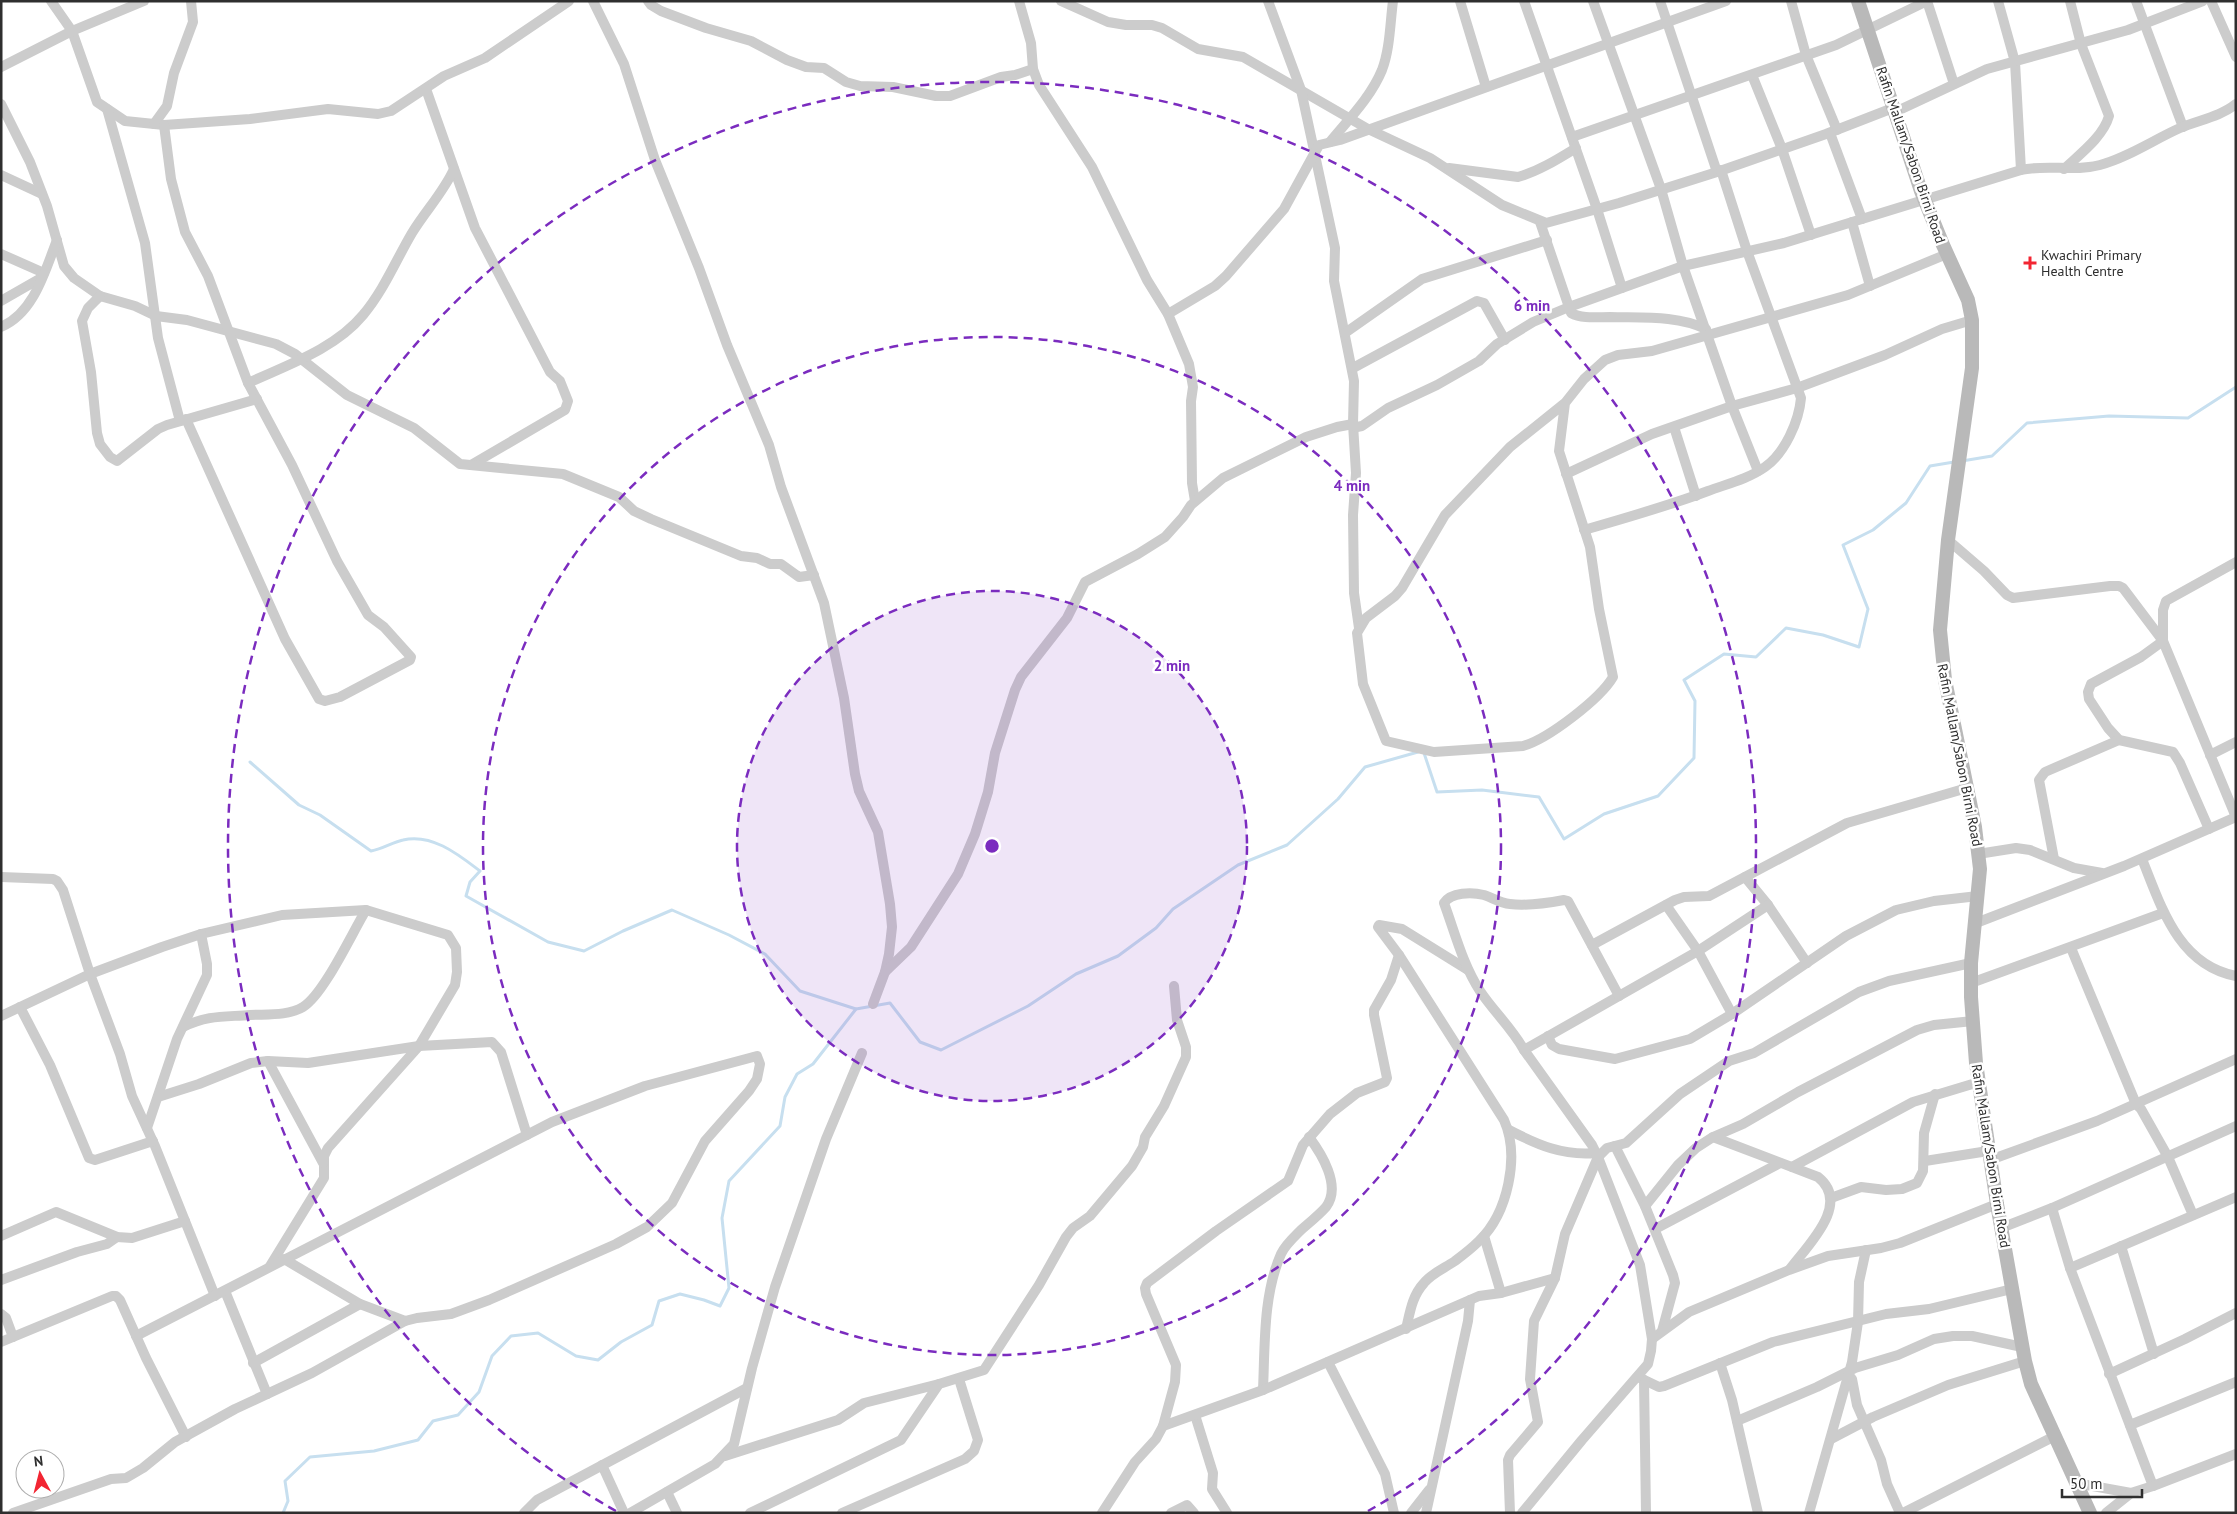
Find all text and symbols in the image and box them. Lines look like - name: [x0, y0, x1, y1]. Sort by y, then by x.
- street label: Rafin Mallam/Sabon Birni Road: [1872, 64, 1950, 246]
- place label: Kwachiri Primary Health Centre: [2041, 246, 2142, 280]
- marker: Kwachiri Primary Health Centre: [2023, 256, 2037, 270]
- text: 6 min: [1514, 296, 1550, 315]
- text: 4 min: [1334, 476, 1370, 495]
- text: 2 min: [1154, 656, 1190, 675]
- street label: Rafin Mallam/Sabon Birni Road: [1933, 662, 1987, 848]
- centre of rings: [983, 837, 1001, 855]
- street label: Rafin Mallam/Sabon Birni Road: [1968, 1063, 2014, 1249]
- north arrow: [15, 1449, 65, 1499]
- text: N: [33, 1452, 44, 1471]
- scale bar: [2062, 1466, 2142, 1498]
- text: 50 m: [2070, 1474, 2103, 1493]

